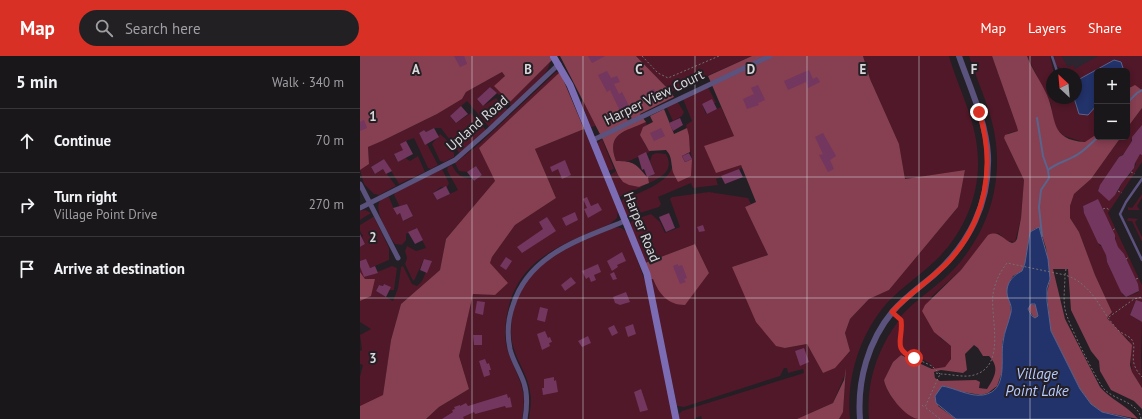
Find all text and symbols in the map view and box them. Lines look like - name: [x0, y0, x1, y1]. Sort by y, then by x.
- search box: [79, 10, 359, 46]
- text: Map: [20, 16, 55, 40]
- icon: search: [93, 17, 115, 39]
- text: Search here: [125, 19, 201, 38]
- text: Map: [980, 19, 1006, 37]
- text: Layers: [1028, 19, 1066, 37]
- text: Share: [1088, 19, 1122, 37]
- text: A: [412, 61, 420, 78]
- text: B: [524, 61, 532, 78]
- text: D: [747, 61, 755, 78]
- text: E: [860, 61, 867, 78]
- text: F: [971, 61, 978, 78]
- street label: Harper View Court: [601, 65, 707, 129]
- north arrow: [1046, 68, 1082, 104]
- map controls: [1094, 68, 1130, 140]
- button: +: [1094, 68, 1130, 104]
- text: 5 min: [16, 71, 57, 93]
- text: Walk · 340 m: [272, 74, 344, 91]
- street label: Upland Road: [442, 91, 512, 155]
- route end: [970, 103, 988, 121]
- button: −: [1094, 104, 1130, 140]
- text: 1: [369, 108, 377, 125]
- icon: ahead: [16, 130, 38, 152]
- text: Continue: [54, 131, 111, 150]
- text: 70 m: [316, 132, 344, 149]
- text: Turn right: [54, 187, 117, 206]
- street label: Harper Road: [620, 189, 664, 265]
- icon: right: [16, 194, 38, 216]
- text: 270 m: [309, 196, 344, 213]
- text: Village Point Drive: [54, 206, 157, 223]
- text: 2: [369, 229, 377, 246]
- icon: arrive: [16, 258, 38, 280]
- text: Arrive at destination: [54, 259, 185, 278]
- route start: [905, 349, 923, 367]
- text: 3: [369, 350, 377, 367]
- water label: Village Point Lake: [1005, 364, 1069, 400]

